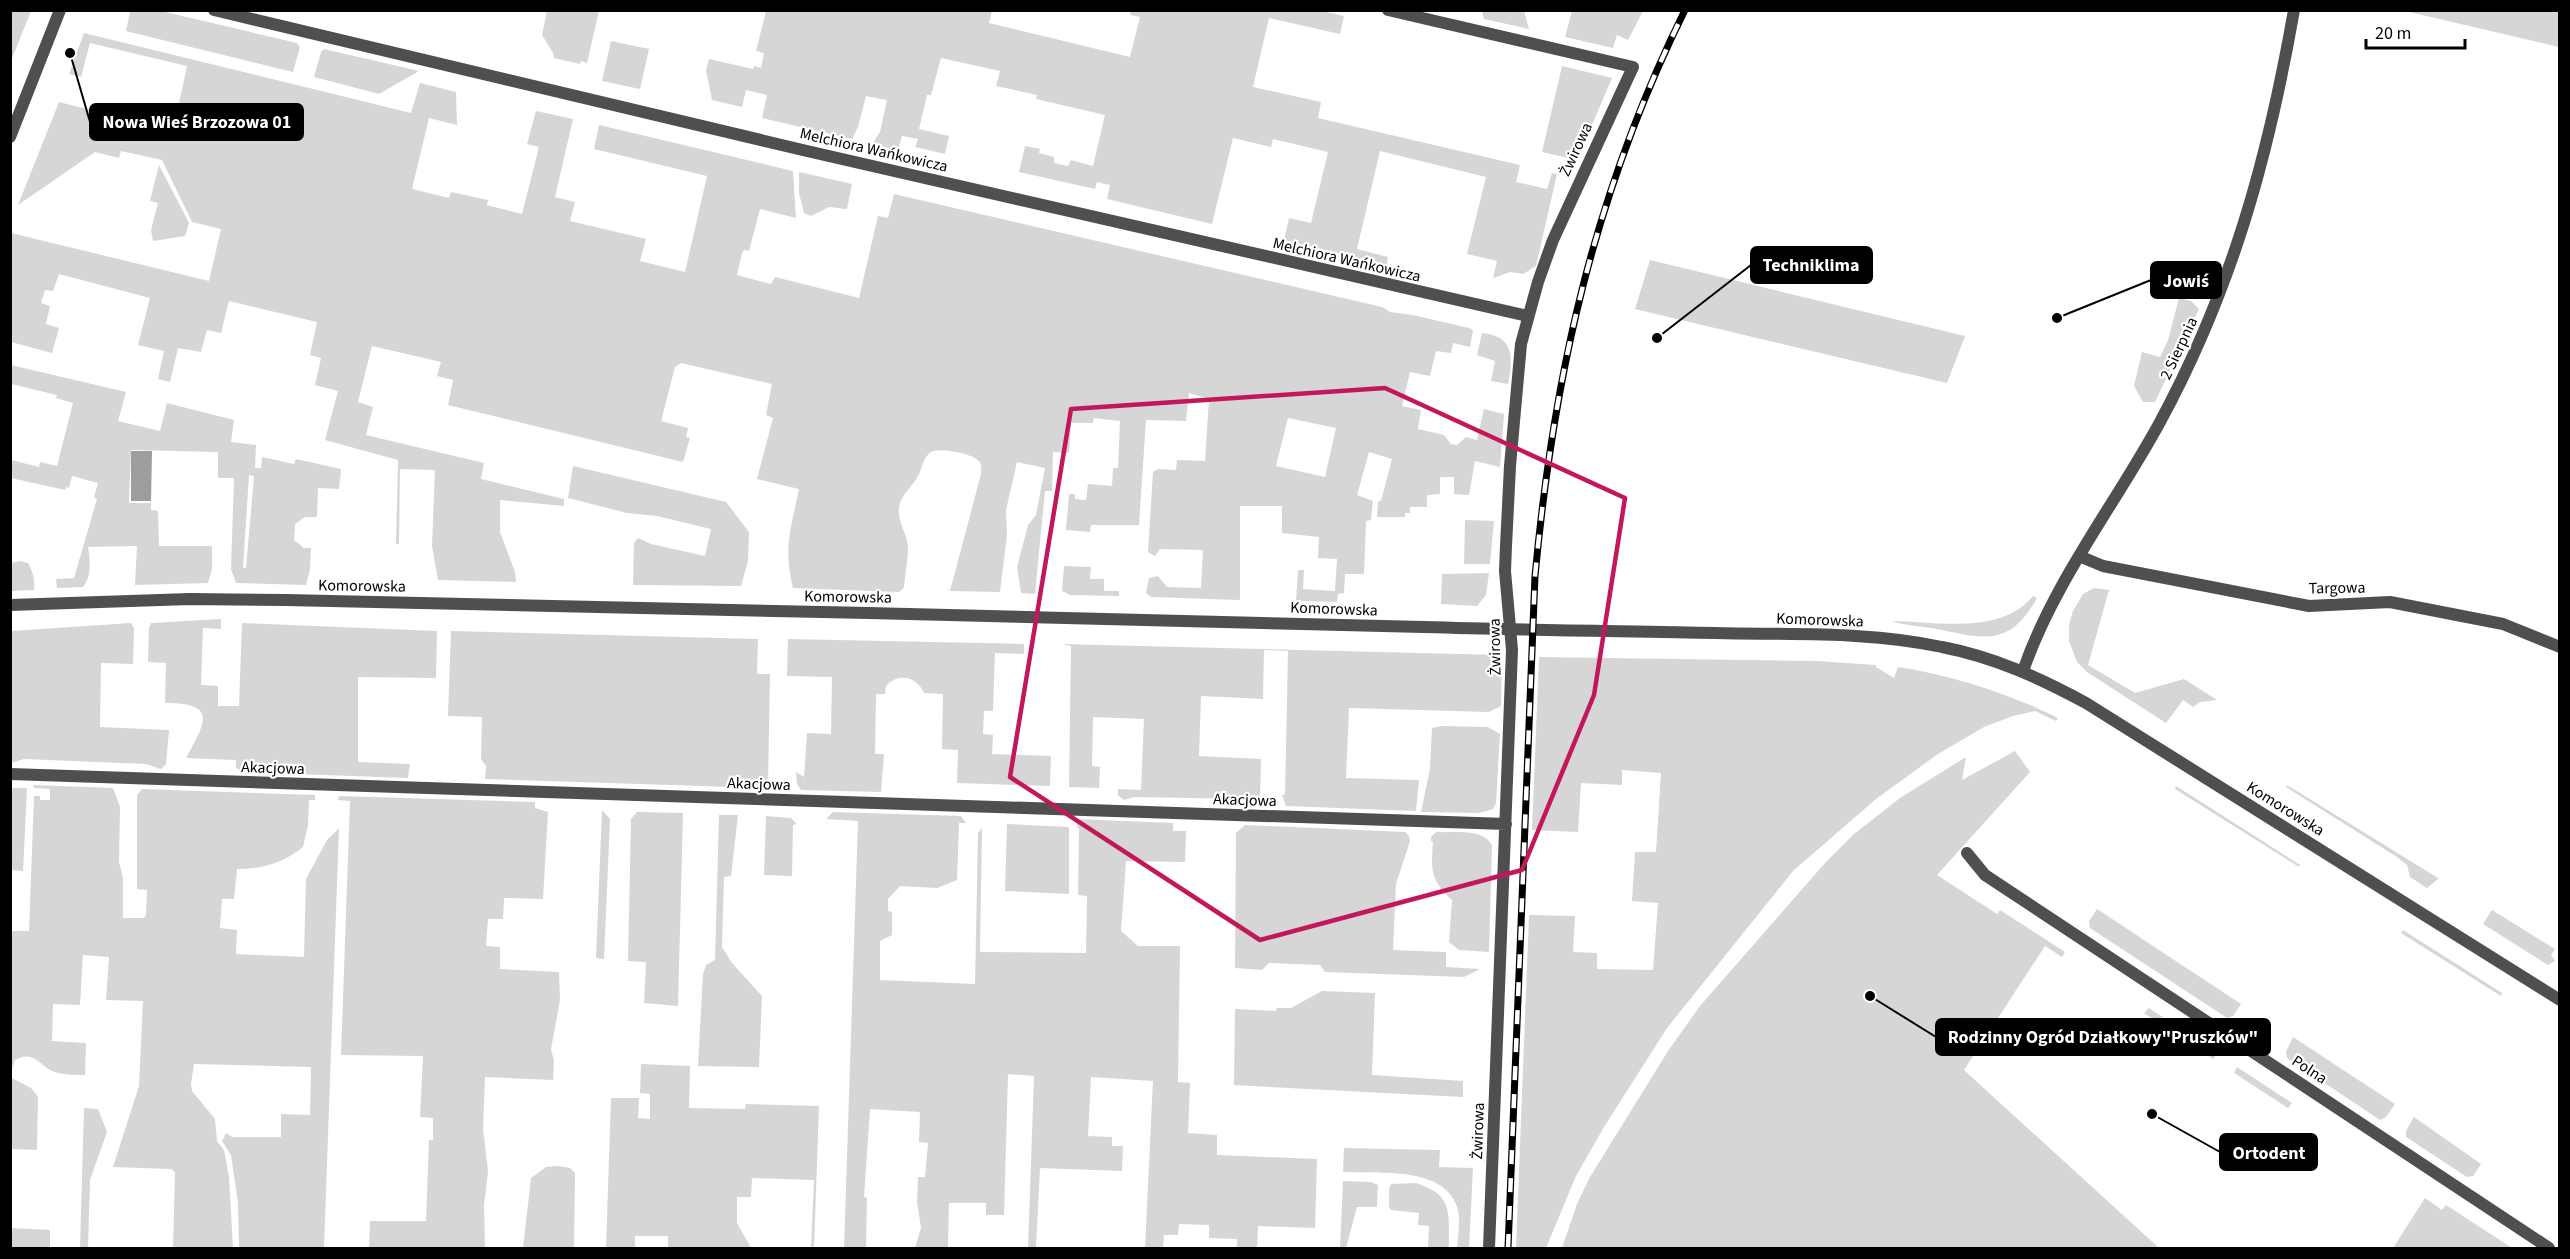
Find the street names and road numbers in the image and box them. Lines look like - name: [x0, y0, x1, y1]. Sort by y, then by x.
- street label: Żwirowa: [1554, 119, 1598, 180]
- street label: Melchiora Wańkowicza: [798, 122, 950, 178]
- street label: Melchiora Wańkowicza: [1271, 232, 1423, 288]
- street label: 2 Sierpnia: [2155, 314, 2203, 383]
- street label: Komorowska: [318, 574, 406, 598]
- street label: Targowa: [2308, 577, 2366, 599]
- street label: Komorowska: [804, 585, 892, 609]
- street label: Komorowska: [1290, 596, 1378, 622]
- street label: Komorowska: [1776, 607, 1864, 633]
- street label: Żwirowa: [1484, 618, 1506, 676]
- street label: Akacjowa: [241, 756, 305, 780]
- street label: Akacjowa: [727, 772, 791, 796]
- street label: Komorowska: [2242, 776, 2329, 841]
- street label: Akacjowa: [1213, 788, 1277, 812]
- street label: Polna: [2287, 1050, 2331, 1089]
- street label: Żwirowa: [1466, 1102, 1490, 1160]

